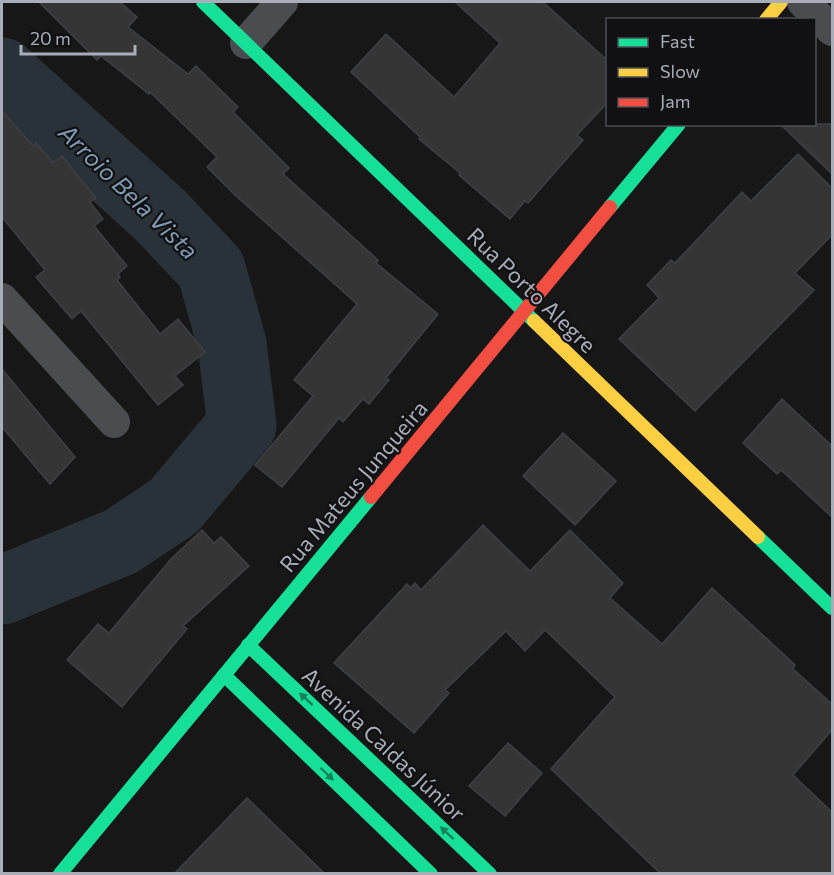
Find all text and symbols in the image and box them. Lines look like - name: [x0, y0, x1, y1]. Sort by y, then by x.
- scale bar: [21, 18, 135, 56]
- legend: [606, 18, 816, 126]
- text: 20 m: [30, 27, 71, 49]
- text: Fast: [660, 30, 695, 52]
- text: Slow: [660, 60, 700, 82]
- text: Jam: [660, 90, 690, 112]
- water label: Arroio Bela Vista: [53, 117, 205, 265]
- street label: Rua Porto Alegre: [462, 222, 602, 358]
- street label: Rua Mateus Junqueira: [273, 395, 433, 577]
- street label: Avenida Caldas Júnior: [297, 661, 471, 827]
- one-way arrow: [298, 692, 313, 706]
- one-way arrow: [319, 766, 333, 780]
- one-way arrow: [441, 827, 455, 841]

